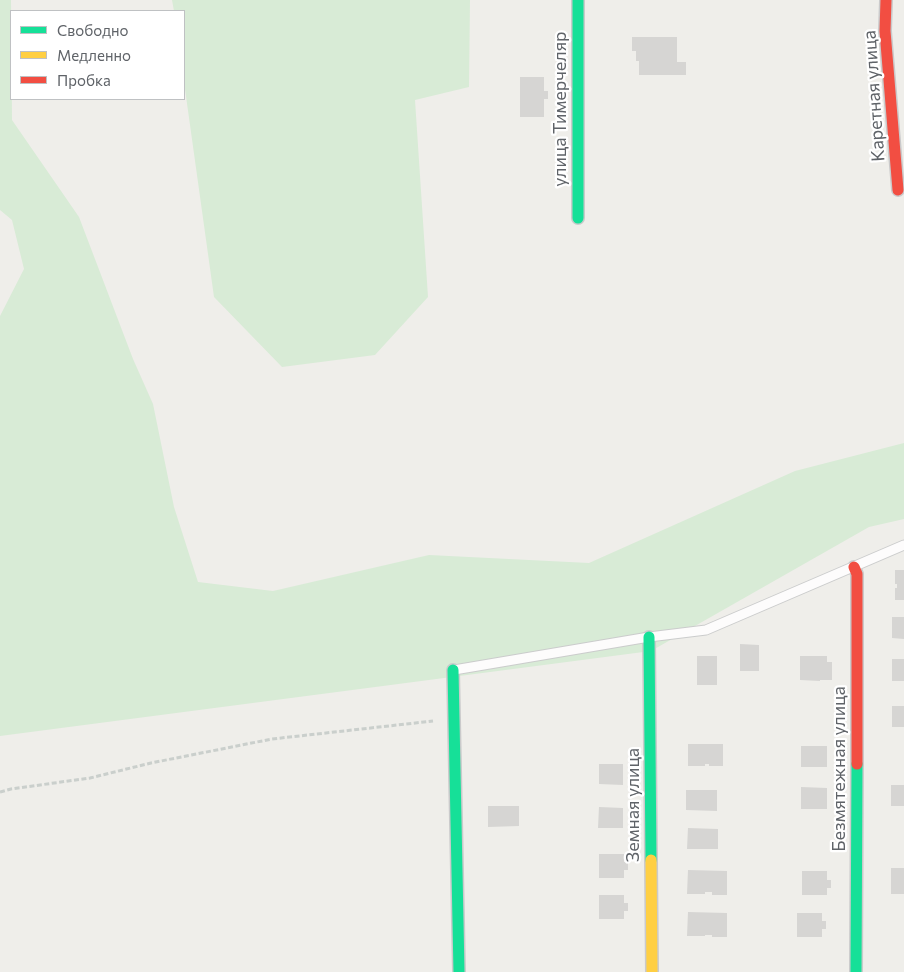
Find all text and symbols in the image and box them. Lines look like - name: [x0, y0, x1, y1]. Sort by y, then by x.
- legend: [10, 10, 185, 100]
- text: Свободно: [57, 21, 128, 39]
- street label: Каретная улица: [859, 30, 889, 162]
- street label: улица Тимерчеляр: [549, 31, 571, 187]
- text: Медленно: [57, 46, 131, 64]
- text: Пробка: [57, 71, 111, 89]
- street label: Безмятежная улица: [828, 686, 850, 852]
- street label: Земная улица: [622, 748, 644, 862]

